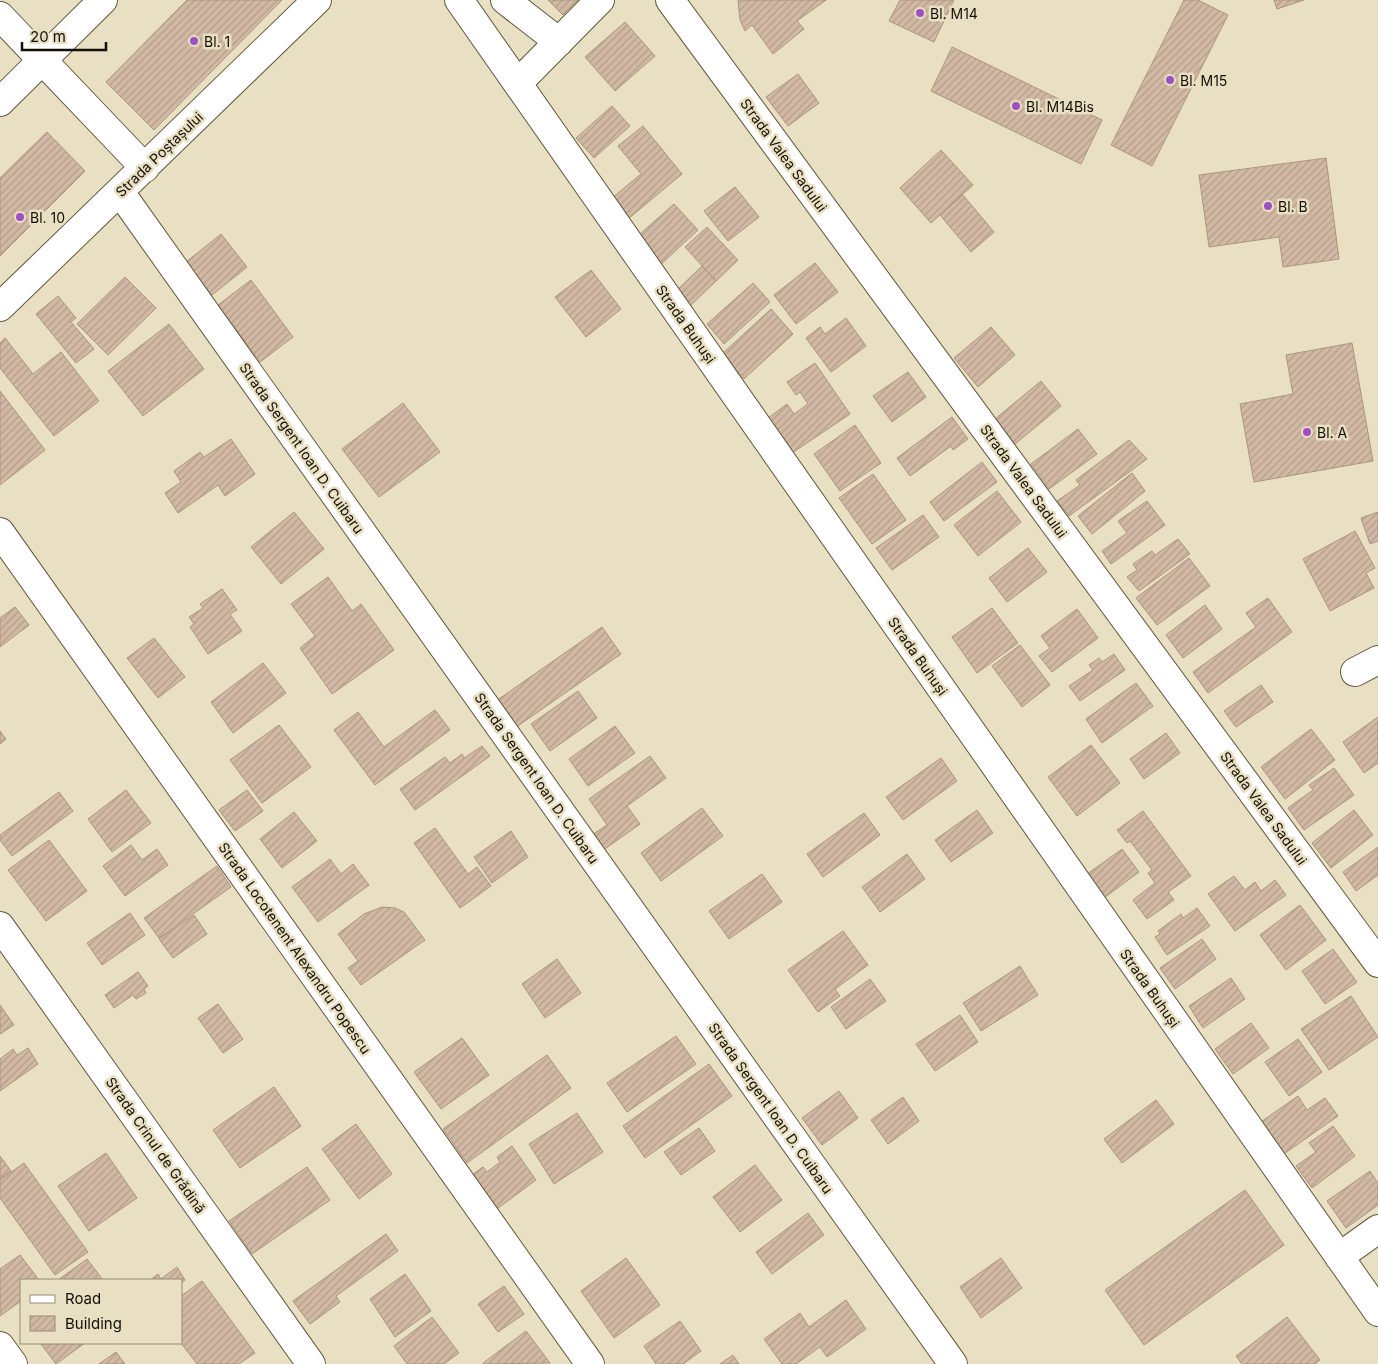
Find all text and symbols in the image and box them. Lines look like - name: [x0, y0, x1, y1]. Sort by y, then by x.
- place label: Bl. M14: [930, 5, 978, 22]
- marker: Bl. M14: [914, 7, 926, 19]
- scale bar: [22, 20, 106, 52]
- text: 20 m: [30, 27, 66, 46]
- place label: Bl. 1: [204, 33, 230, 50]
- marker: Bl. 1: [188, 35, 200, 47]
- place label: Bl. M15: [1180, 72, 1227, 89]
- marker: Bl. M15: [1164, 74, 1176, 86]
- street label: Strada Valea Sadului: [737, 95, 831, 215]
- place label: Bl. M14Bis: [1026, 98, 1094, 115]
- marker: Bl. M14Bis: [1010, 100, 1022, 112]
- street label: Strada Poștașului: [112, 108, 207, 201]
- place label: Bl. B: [1278, 198, 1308, 215]
- marker: Bl. B: [1262, 200, 1274, 212]
- place label: Bl. 10: [30, 209, 65, 226]
- marker: Bl. 10: [14, 211, 26, 223]
- street label: Strada Buhuși: [652, 282, 719, 367]
- street label: Strada Sergent Ioan D. Cuibaru: [236, 359, 368, 537]
- street label: Strada Valea Sadului: [977, 421, 1071, 541]
- place label: Bl. A: [1317, 424, 1348, 441]
- marker: Bl. A: [1301, 426, 1313, 438]
- street label: Strada Buhuși: [884, 614, 951, 699]
- street label: Strada Sergent Ioan D. Cuibaru: [471, 689, 603, 867]
- street label: Strada Valea Sadului: [1217, 748, 1311, 868]
- street label: Strada Locotenent Alexandru Popescu: [215, 839, 375, 1057]
- street label: Strada Buhuși: [1116, 946, 1183, 1031]
- street label: Strada Sergent Ioan D. Cuibaru: [705, 1019, 837, 1197]
- street label: Strada Crinul de Grădină: [102, 1074, 210, 1216]
- legend: [20, 1279, 182, 1344]
- text: Road: [65, 1289, 101, 1308]
- text: Building: [65, 1314, 122, 1333]

